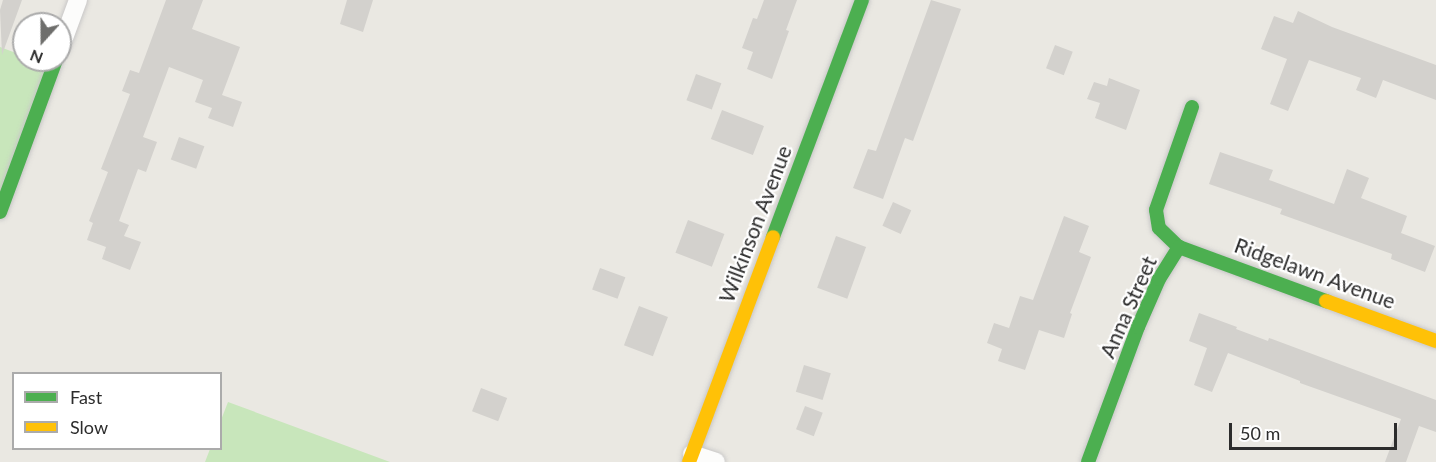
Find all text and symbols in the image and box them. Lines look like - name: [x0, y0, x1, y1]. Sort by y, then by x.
- north arrow: [12, 12, 72, 72]
- text: N: [27, 46, 45, 68]
- street label: Wilkinson Avenue: [713, 142, 797, 306]
- street label: Ridgelawn Avenue: [1231, 232, 1399, 314]
- street label: Anna Street: [1094, 252, 1162, 362]
- legend: [12, 372, 222, 450]
- text: Fast: [70, 386, 102, 408]
- scale bar: [1232, 411, 1400, 449]
- text: Slow: [70, 416, 108, 438]
- text: 50 m: [1240, 422, 1280, 444]

